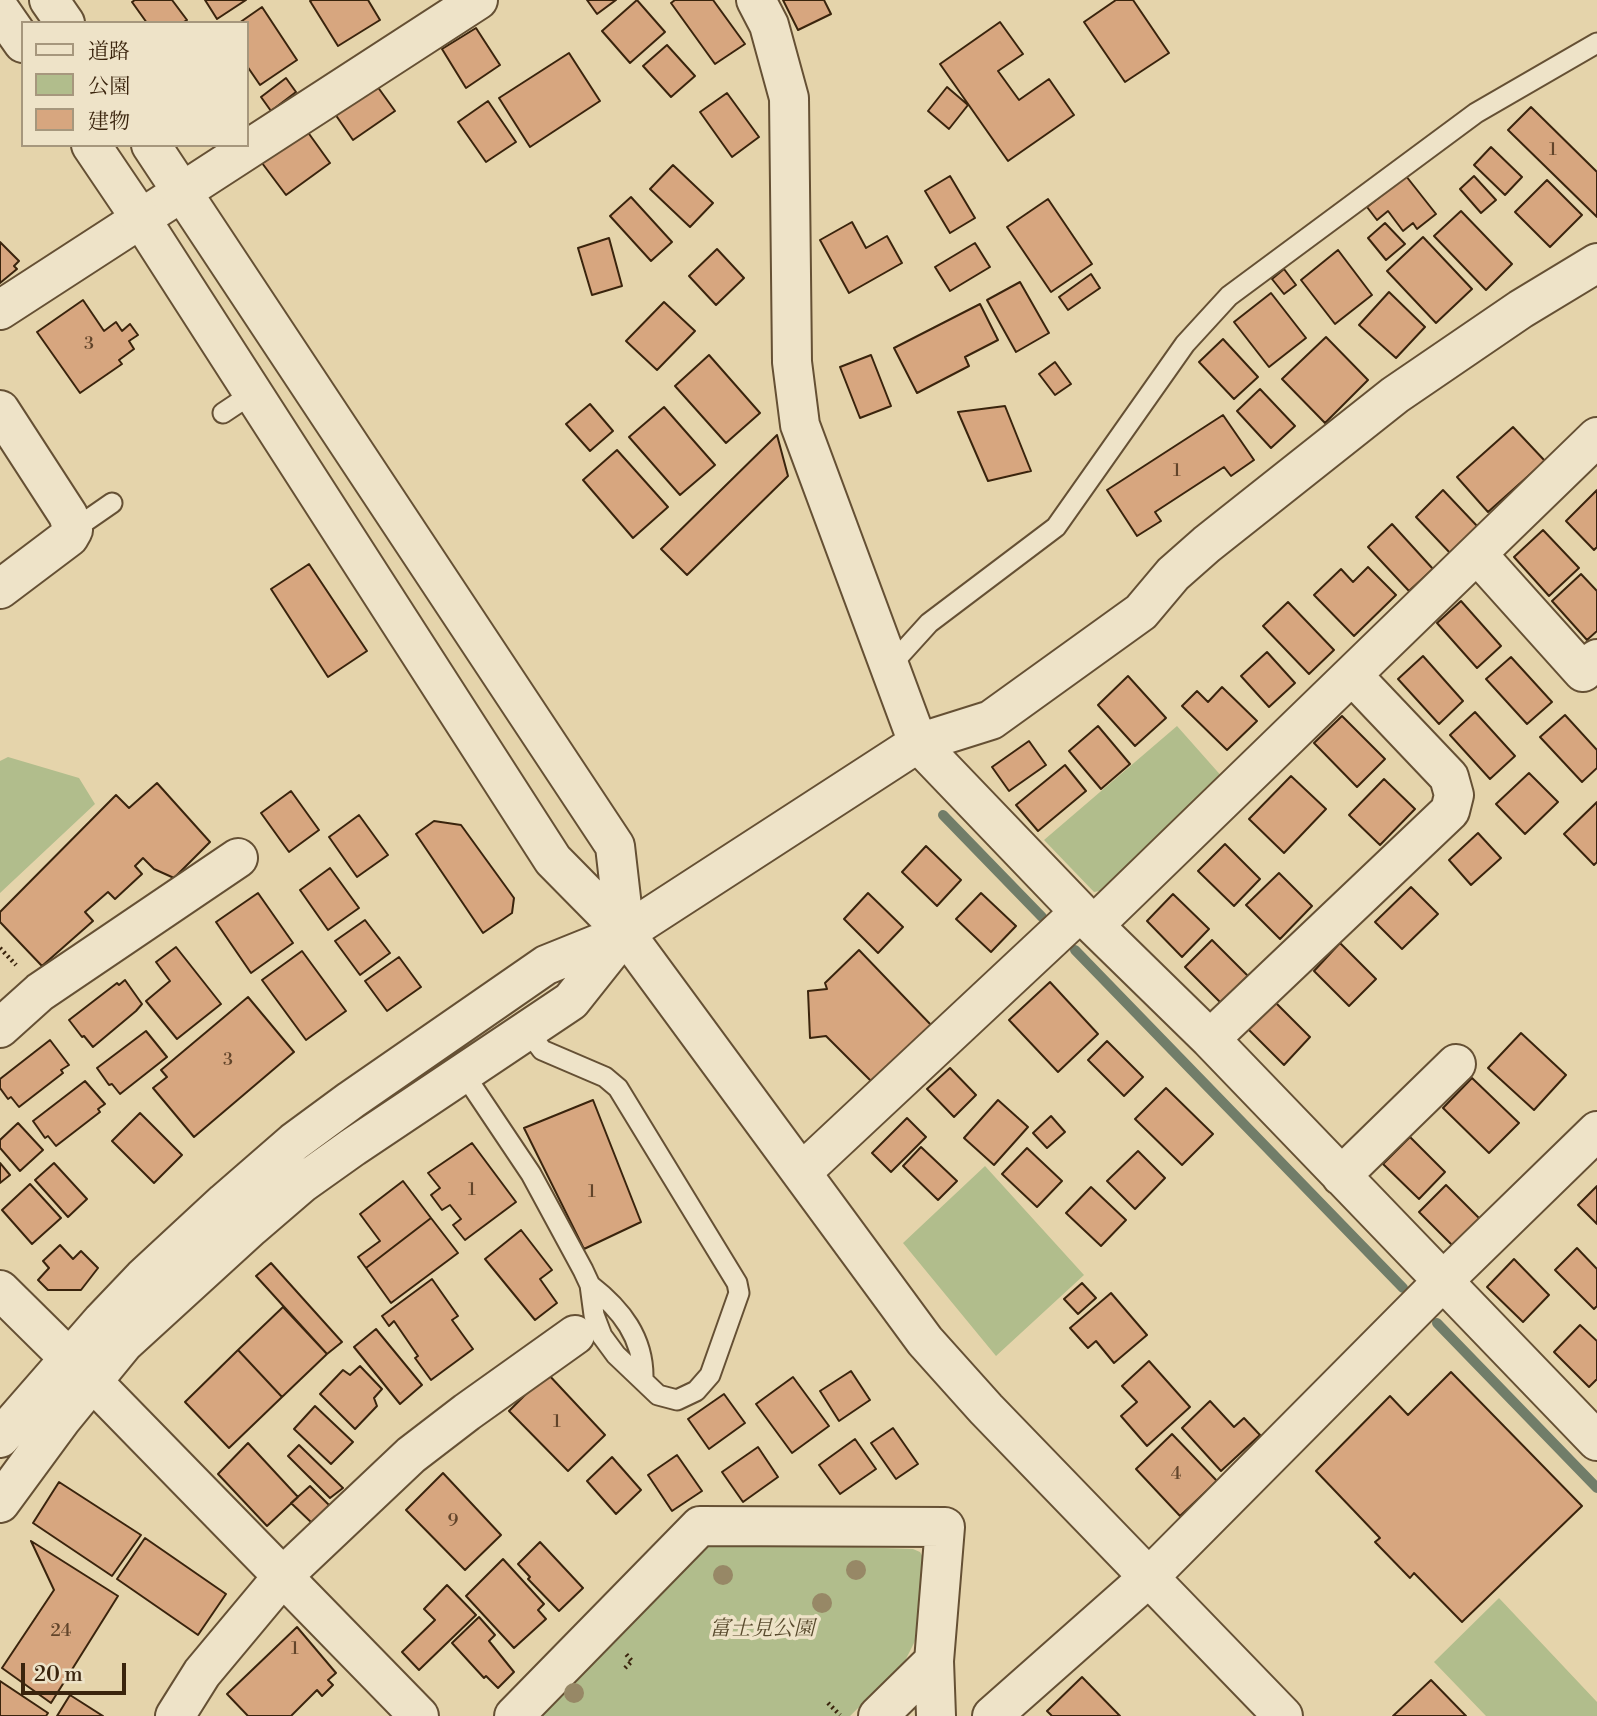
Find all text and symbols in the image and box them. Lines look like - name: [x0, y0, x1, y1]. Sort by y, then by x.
- legend: [21, 21, 248, 147]
- text: 道路: [88, 39, 130, 65]
- text: 公園: [88, 74, 130, 100]
- text: 建物: [88, 109, 130, 135]
- house number: 1: [1549, 140, 1557, 162]
- house number: 3: [84, 334, 94, 356]
- house number: 1: [1173, 461, 1181, 483]
- house number: 3: [223, 1050, 233, 1072]
- house number: 1: [468, 1180, 476, 1202]
- house number: 1: [588, 1182, 596, 1204]
- house number: 1: [553, 1412, 561, 1434]
- house number: 4: [1171, 1464, 1181, 1486]
- house number: 9: [448, 1511, 458, 1533]
- park label: 富士見公園: [710, 1617, 814, 1643]
- house number: 24: [50, 1621, 72, 1643]
- house number: 1: [291, 1639, 299, 1661]
- scale bar: [24, 1650, 130, 1694]
- text: 20 m: [34, 1662, 83, 1688]

